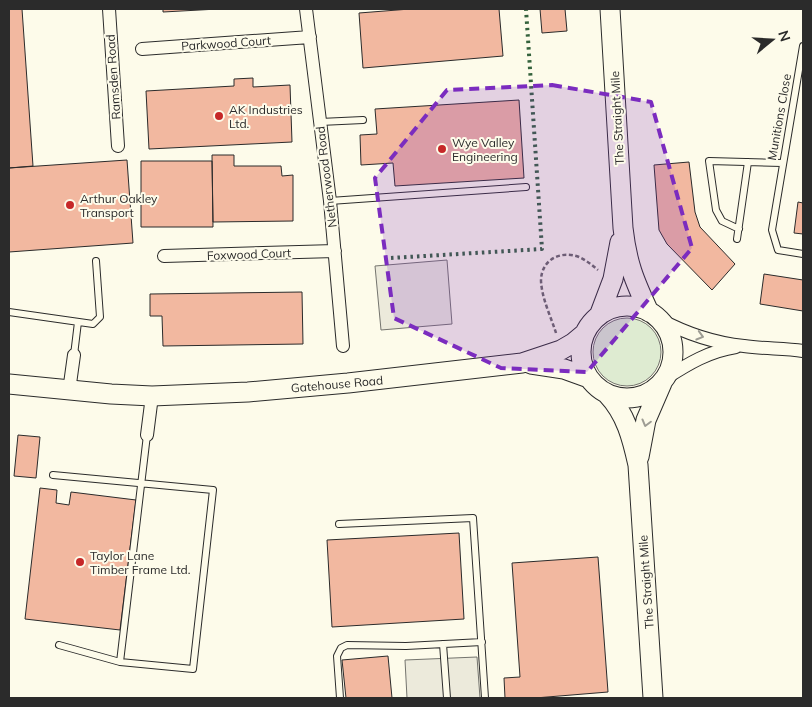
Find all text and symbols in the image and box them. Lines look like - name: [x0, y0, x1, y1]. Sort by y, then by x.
- north arrow: [747, 15, 797, 65]
- text: N: [774, 28, 795, 44]
- street label: Parkwood Court: [181, 32, 271, 54]
- street label: Ramsden Road: [103, 34, 123, 120]
- street label: The Straight Mile: [607, 71, 627, 165]
- street label: Munitions Close: [764, 73, 794, 161]
- place label: AK Industries Ltd.: [229, 102, 303, 131]
- marker: AK Industries Ltd.: [213, 110, 225, 122]
- street label: Netherwood Road: [312, 126, 340, 228]
- place label: Wye Valley Engineering: [452, 135, 518, 164]
- marker: Wye Valley Engineering: [436, 143, 448, 155]
- place label: Arthur Oakley Transport: [80, 191, 158, 220]
- marker: Arthur Oakley Transport: [64, 199, 76, 211]
- street label: Foxwood Court: [207, 245, 291, 263]
- one-way arrow: [695, 330, 704, 341]
- street label: Gatehouse Road: [290, 372, 384, 396]
- one-way arrow: [642, 418, 652, 426]
- street label: The Straight Mile: [635, 535, 657, 629]
- place label: Taylor Lane Timber Frame Ltd.: [90, 548, 191, 577]
- marker: Taylor Lane Timber Frame Ltd.: [74, 556, 86, 568]

